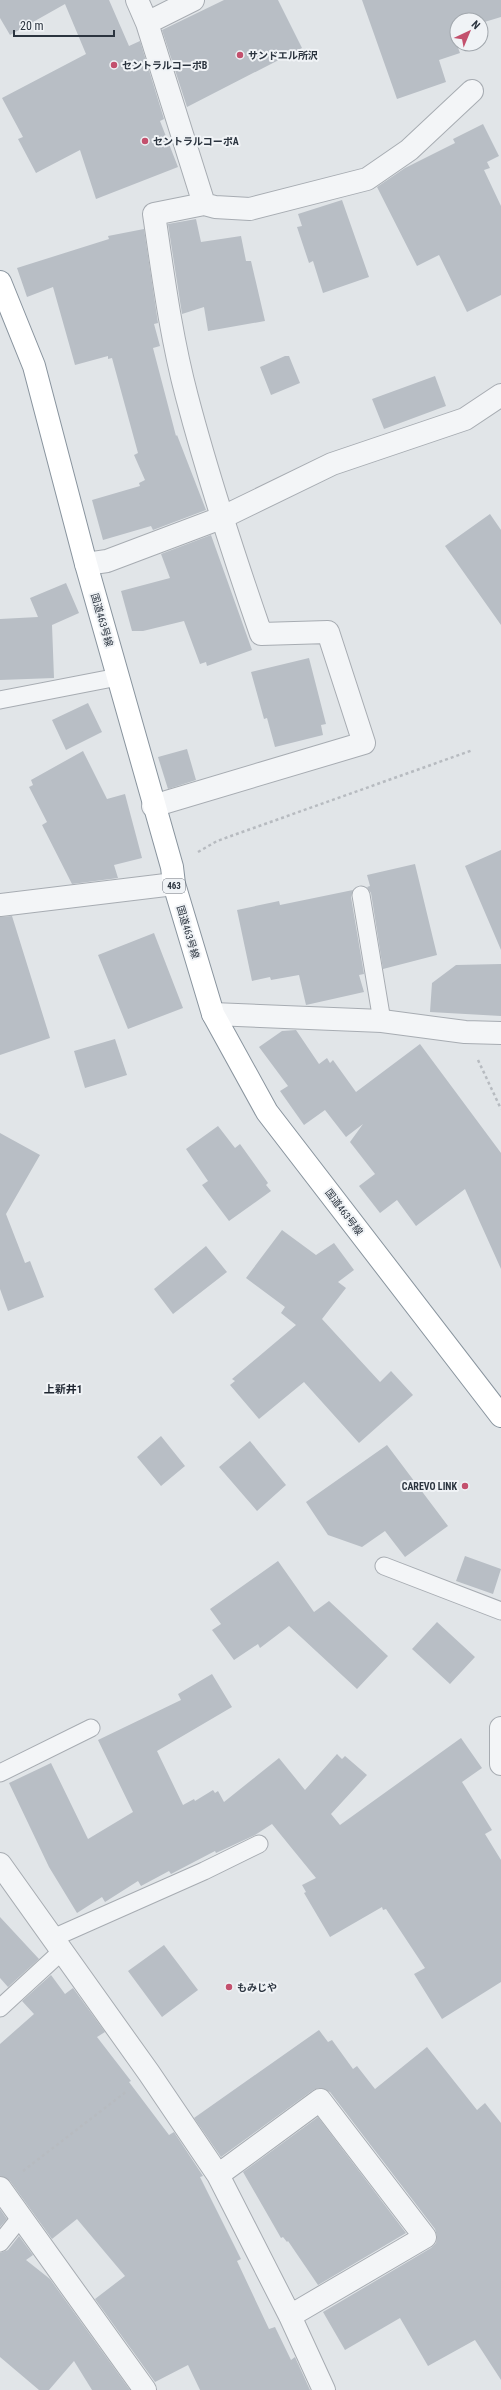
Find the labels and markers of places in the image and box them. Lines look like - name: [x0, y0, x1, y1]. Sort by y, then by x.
- marker: サンドエル所沢: [235, 50, 245, 60]
- place label: サンドエル所沢: [248, 50, 318, 61]
- marker: セントラルコーポB: [109, 60, 119, 70]
- place label: セントラルコーポB: [122, 60, 208, 71]
- marker: セントラルコーポA: [140, 136, 150, 146]
- place label: セントラルコーポA: [153, 136, 239, 147]
- place label: CAREVO LINK: [402, 1481, 457, 1492]
- marker: CAREVO LINK: [460, 1481, 470, 1491]
- marker: もみじや: [224, 1982, 234, 1992]
- place label: もみじや: [237, 1982, 277, 1993]

